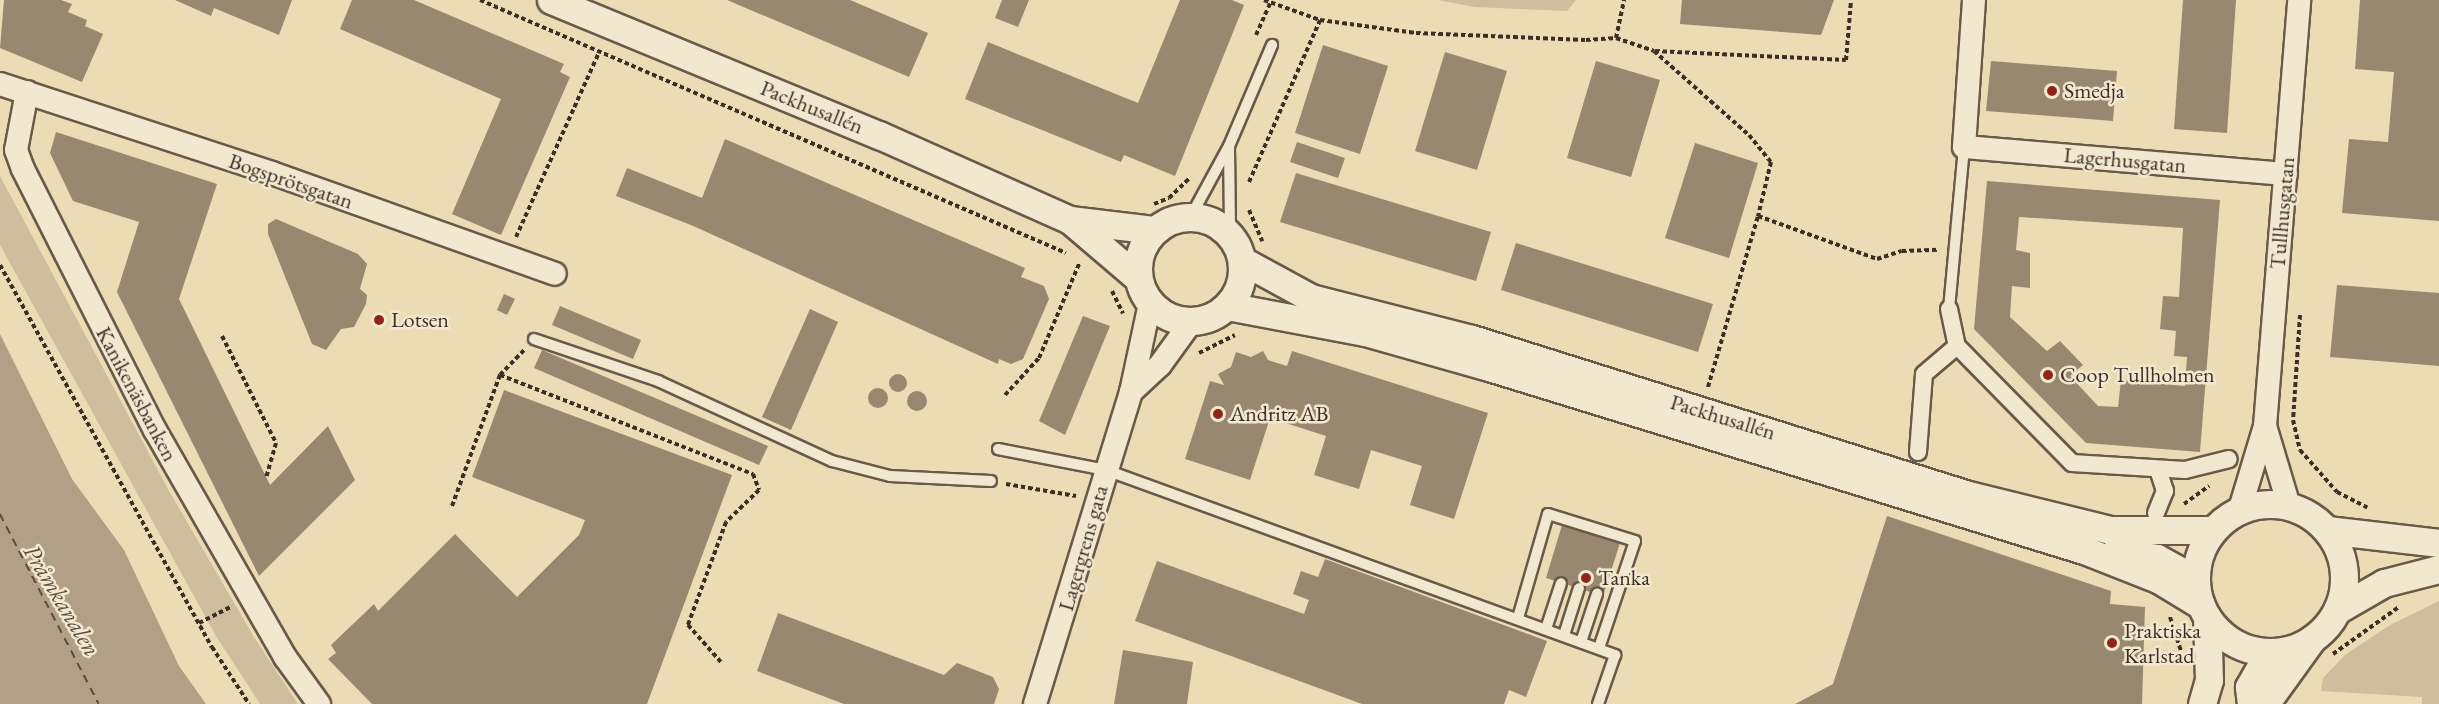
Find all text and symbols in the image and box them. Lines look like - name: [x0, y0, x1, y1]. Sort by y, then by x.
- street label: Packhusallén: [757, 74, 867, 140]
- place label: Smedja: [2064, 78, 2125, 104]
- marker: Smedja: [2045, 84, 2059, 98]
- street label: Lagerhusgatan: [2063, 141, 2187, 179]
- street label: Bogsprötsgatan: [225, 147, 357, 215]
- street label: Tullhusgatan: [2264, 156, 2300, 270]
- place label: Lotsen: [391, 307, 449, 333]
- marker: Lotsen: [372, 313, 386, 327]
- street label: Kanikenäsbanken: [90, 322, 184, 466]
- place label: Coop Tullholmen: [2060, 362, 2215, 388]
- marker: Coop Tullholmen: [2041, 368, 2055, 382]
- street label: Packhusallén: [1667, 388, 1779, 446]
- place label: Andritz AB: [1230, 401, 1328, 427]
- marker: Andritz AB: [1211, 407, 1225, 421]
- street label: Lagergrens gata: [1052, 482, 1114, 614]
- water label: Pråmkanalen: [17, 539, 107, 661]
- place label: Tanka: [1598, 565, 1650, 591]
- marker: Tanka: [1579, 571, 1593, 585]
- place label: Praktiska Karlstad: [2124, 617, 2201, 668]
- marker: Praktiska Karlstad: [2105, 636, 2119, 650]

